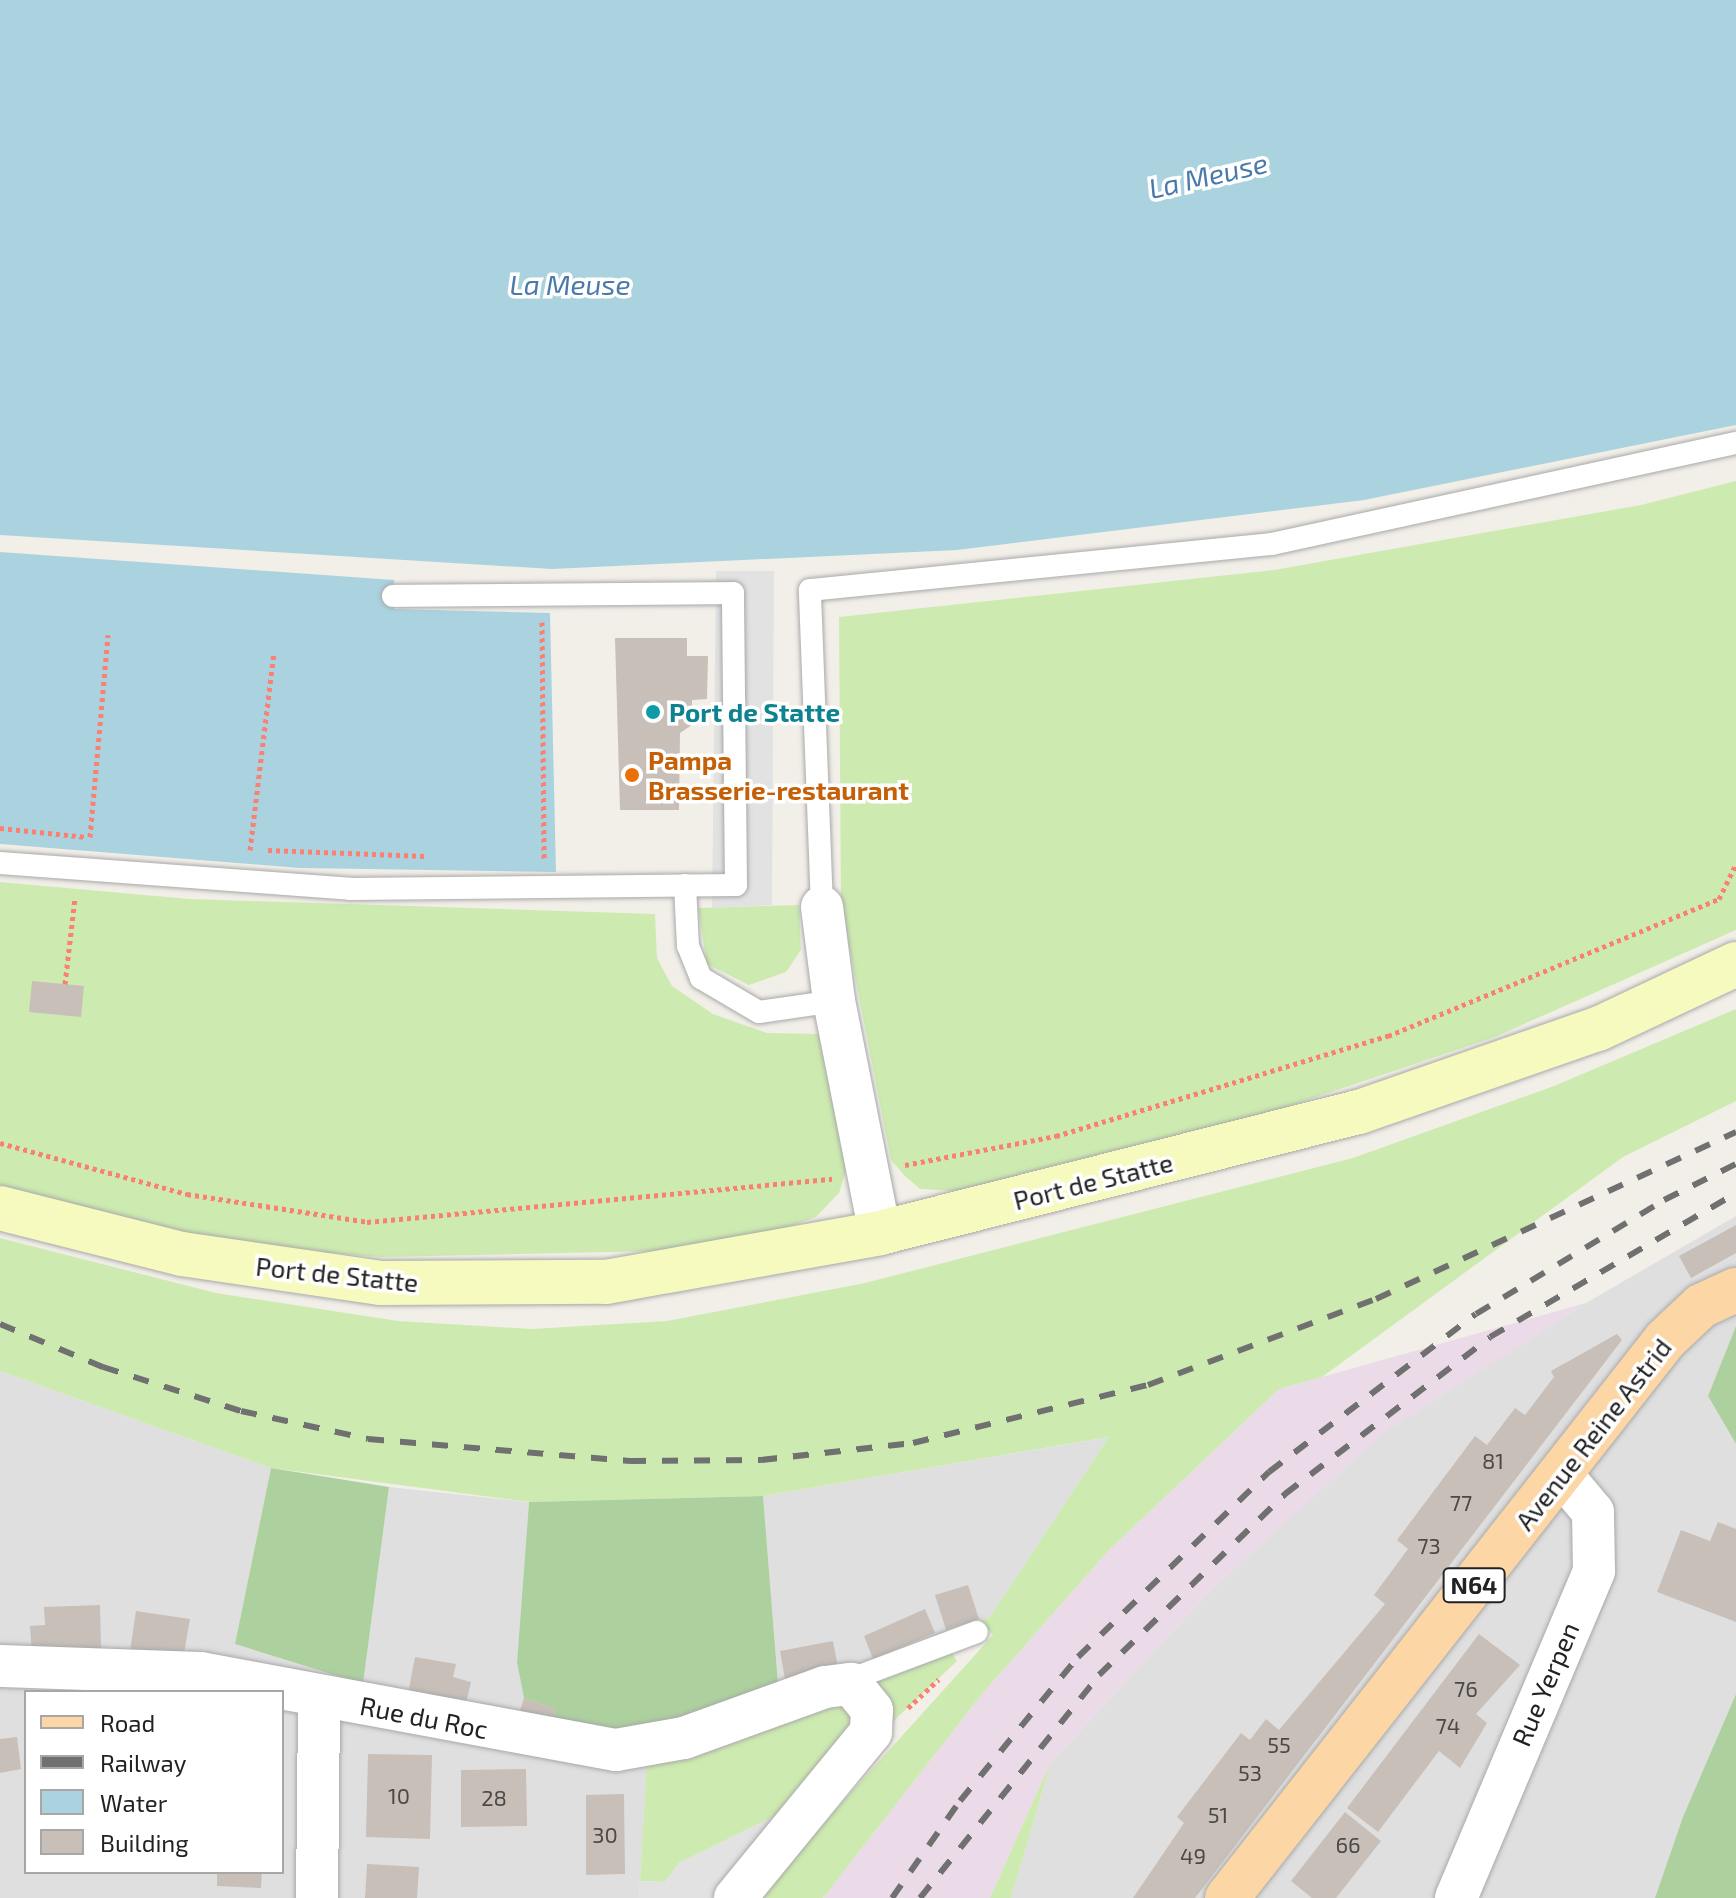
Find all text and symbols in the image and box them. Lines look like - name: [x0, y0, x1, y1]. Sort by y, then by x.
- water label: La Meuse: [1145, 145, 1271, 205]
- water label: La Meuse: [509, 267, 631, 301]
- place label: Port de Statte: [669, 696, 840, 728]
- marker: Port de Statte: [644, 703, 662, 721]
- place label: Pampa Brasserie-restaurant: [648, 744, 909, 806]
- marker: Pampa Brasserie-restaurant: [623, 766, 641, 784]
- street label: Port de Statte: [1010, 1146, 1176, 1216]
- street label: Port de Statte: [254, 1250, 420, 1298]
- street label: Avenue Reine Astrid: [1508, 1332, 1678, 1536]
- house number: 81: [1482, 1448, 1504, 1474]
- house number: 77: [1450, 1490, 1472, 1516]
- house number: 73: [1417, 1533, 1441, 1559]
- road number: N64: [1442, 1565, 1506, 1605]
- street label: Rue Yerpen: [1505, 1617, 1585, 1751]
- house number: 76: [1454, 1676, 1478, 1702]
- street label: Rue du Roc: [357, 1689, 491, 1745]
- legend: [24, 1690, 284, 1874]
- text: Road: [100, 1708, 155, 1737]
- house number: 74: [1436, 1713, 1460, 1739]
- house number: 55: [1267, 1732, 1291, 1758]
- text: Railway: [100, 1748, 186, 1777]
- house number: 53: [1238, 1760, 1262, 1786]
- house number: 10: [388, 1783, 410, 1809]
- house number: 28: [481, 1785, 507, 1811]
- text: Water: [100, 1788, 167, 1817]
- house number: 51: [1208, 1802, 1228, 1828]
- house number: 30: [592, 1822, 618, 1848]
- text: Building: [100, 1828, 189, 1857]
- house number: 66: [1335, 1832, 1361, 1858]
- house number: 49: [1180, 1843, 1206, 1869]

